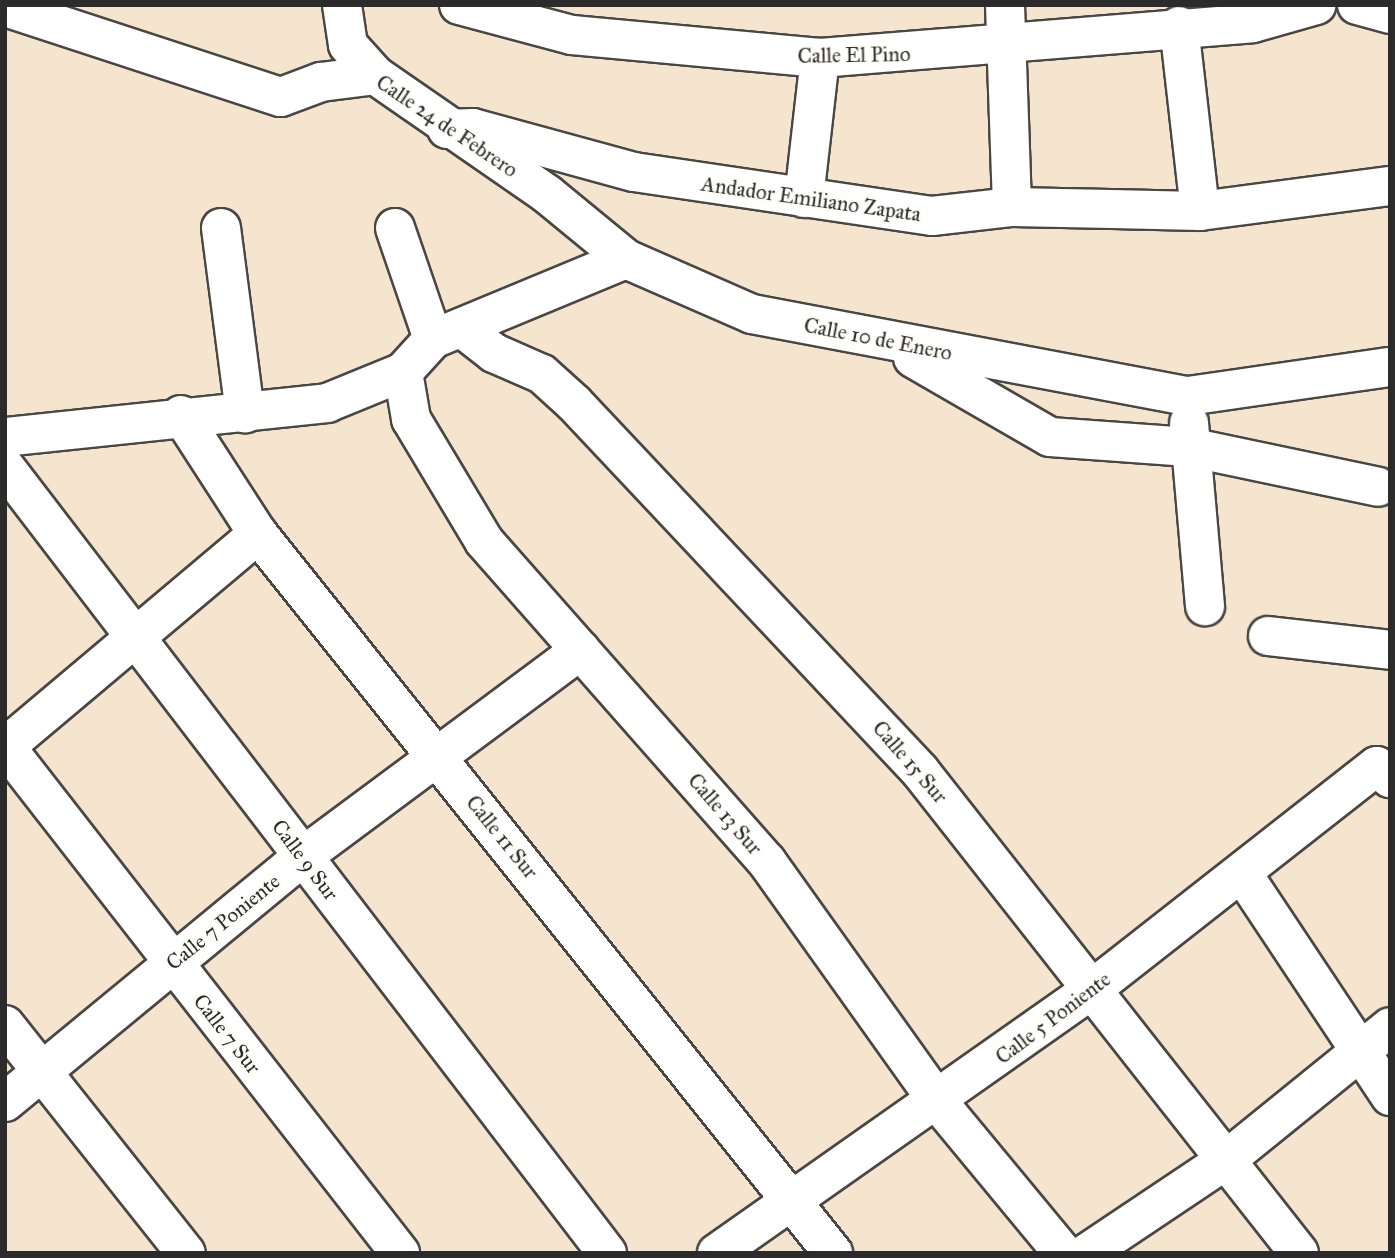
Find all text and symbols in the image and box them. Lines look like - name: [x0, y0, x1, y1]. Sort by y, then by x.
- street label: Calle El Pino: [797, 41, 911, 69]
- street label: Calle 24 de Febrero: [371, 69, 523, 183]
- street label: Andador Emiliano Zapata: [700, 171, 922, 227]
- street label: Calle 10 de Enero: [802, 312, 954, 366]
- street label: Calle 15 Sur: [867, 716, 953, 808]
- street label: Calle 13 Sur: [683, 768, 767, 860]
- street label: Calle 11 Sur: [461, 790, 543, 884]
- street label: Calle 9 Sur: [266, 815, 344, 905]
- street label: Calle 7 Poniente: [161, 868, 285, 976]
- street label: Calle 5 Poniente: [991, 967, 1115, 1069]
- street label: Calle 7 Sur: [188, 989, 266, 1079]

